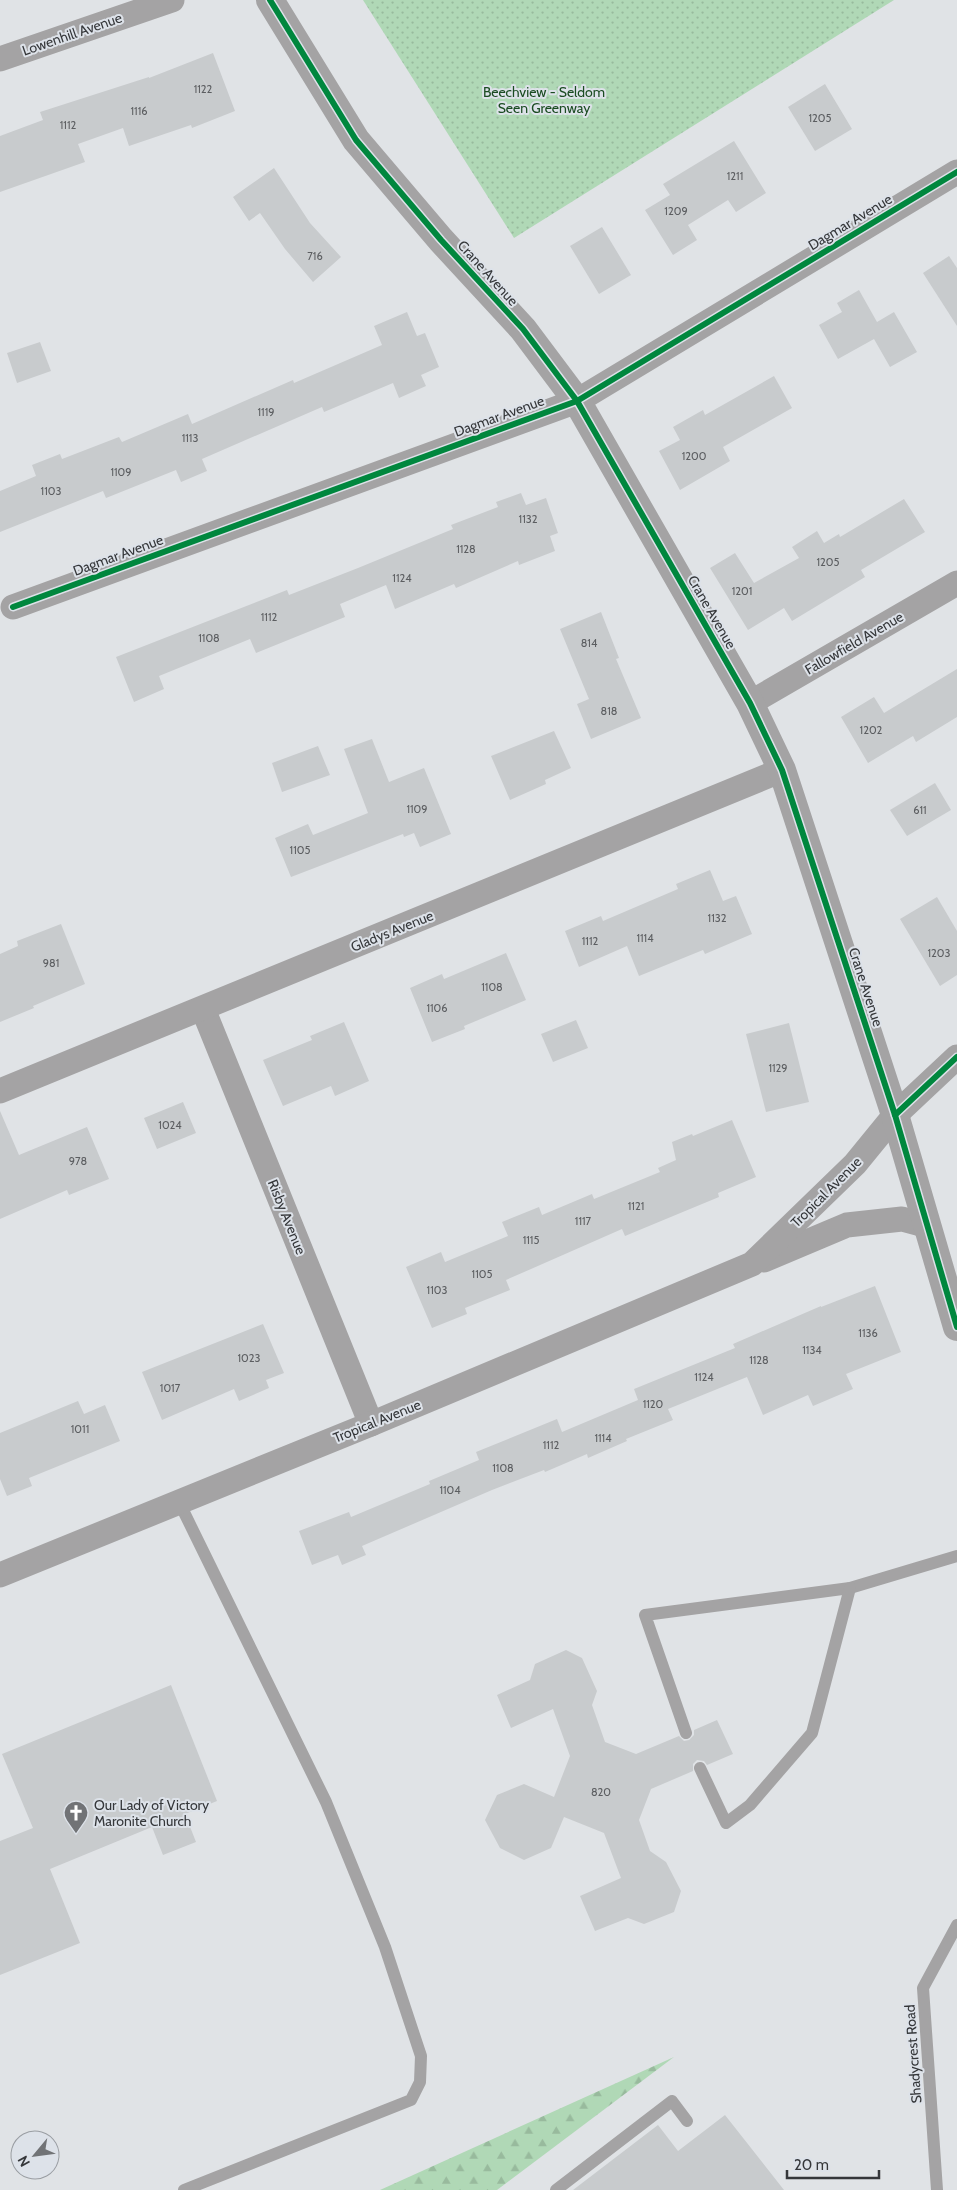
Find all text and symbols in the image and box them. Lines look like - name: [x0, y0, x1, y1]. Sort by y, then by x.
- street label: Lowenhill Avenue: [20, 9, 124, 59]
- house number: 1122: [194, 82, 213, 96]
- park label: Beechview - Seldom Seen Greenway: [483, 83, 605, 117]
- house number: 1116: [130, 104, 148, 118]
- house number: 1205: [809, 111, 832, 125]
- house number: 1112: [60, 118, 76, 132]
- house number: 1211: [727, 169, 743, 183]
- street label: Dagmar Avenue: [805, 190, 895, 254]
- house number: 1209: [664, 204, 688, 218]
- street label: Crane Avenue: [454, 236, 522, 310]
- house number: 716: [307, 249, 323, 263]
- street label: Dagmar Avenue: [451, 391, 547, 441]
- house number: 1119: [257, 405, 275, 419]
- house number: 1113: [182, 431, 198, 445]
- house number: 1200: [682, 449, 707, 463]
- house number: 1109: [110, 465, 132, 479]
- house number: 1103: [41, 484, 61, 498]
- house number: 1132: [519, 512, 538, 526]
- street label: Dagmar Avenue: [70, 530, 166, 580]
- house number: 1128: [456, 542, 476, 556]
- house number: 1205: [817, 555, 840, 569]
- house number: 1124: [392, 571, 412, 585]
- street label: Crane Avenue: [684, 572, 740, 652]
- house number: 1201: [732, 584, 752, 598]
- street label: Fallowfield Avenue: [801, 607, 907, 679]
- house number: 1112: [261, 610, 277, 624]
- house number: 1108: [198, 631, 220, 645]
- house number: 814: [581, 636, 598, 650]
- house number: 818: [601, 704, 617, 718]
- house number: 1202: [860, 723, 883, 737]
- house number: 1109: [406, 802, 428, 816]
- house number: 611: [913, 803, 927, 817]
- house number: 1105: [290, 843, 310, 857]
- street label: Gladys Avenue: [348, 906, 436, 956]
- house number: 1132: [708, 911, 727, 925]
- house number: 1114: [636, 931, 654, 945]
- house number: 1112: [582, 934, 598, 948]
- street label: Crane Avenue: [845, 945, 887, 1029]
- house number: 1203: [928, 946, 951, 960]
- house number: 981: [43, 956, 59, 970]
- house number: 1108: [481, 980, 503, 994]
- house number: 1106: [426, 1001, 448, 1015]
- house number: 1129: [768, 1061, 788, 1075]
- house number: 1024: [158, 1118, 182, 1132]
- street label: Tropical Avenue: [787, 1153, 865, 1231]
- house number: 978: [69, 1154, 87, 1168]
- street label: Risby Avenue: [264, 1177, 310, 1257]
- house number: 1121: [628, 1199, 644, 1213]
- house number: 1117: [575, 1214, 592, 1228]
- house number: 1115: [523, 1233, 539, 1247]
- house number: 1105: [472, 1267, 492, 1281]
- house number: 1103: [427, 1283, 447, 1297]
- house number: 1136: [858, 1326, 878, 1340]
- house number: 1134: [802, 1343, 822, 1357]
- house number: 1023: [238, 1351, 261, 1365]
- house number: 1128: [749, 1353, 769, 1367]
- house number: 1124: [694, 1370, 714, 1384]
- house number: 1017: [160, 1381, 181, 1395]
- street label: Tropical Avenue: [331, 1395, 423, 1447]
- house number: 1120: [643, 1397, 664, 1411]
- house number: 1011: [71, 1422, 89, 1436]
- house number: 1114: [594, 1431, 612, 1445]
- house number: 1112: [543, 1438, 559, 1452]
- house number: 1108: [492, 1461, 514, 1475]
- house number: 1104: [439, 1483, 461, 1497]
- house number: 820: [591, 1785, 611, 1799]
- place label: Our Lady of Victory Maronite Church: [94, 1796, 209, 1830]
- church icon: Our Lady of Victory Maronite Church: [63, 1800, 89, 1834]
- street label: Shadycrest Road: [901, 2004, 925, 2104]
- north arrow: [10, 2130, 60, 2180]
- scale bar: [787, 2148, 880, 2180]
- text: N: [13, 2153, 34, 2170]
- text: 20 m: [794, 2156, 829, 2174]

